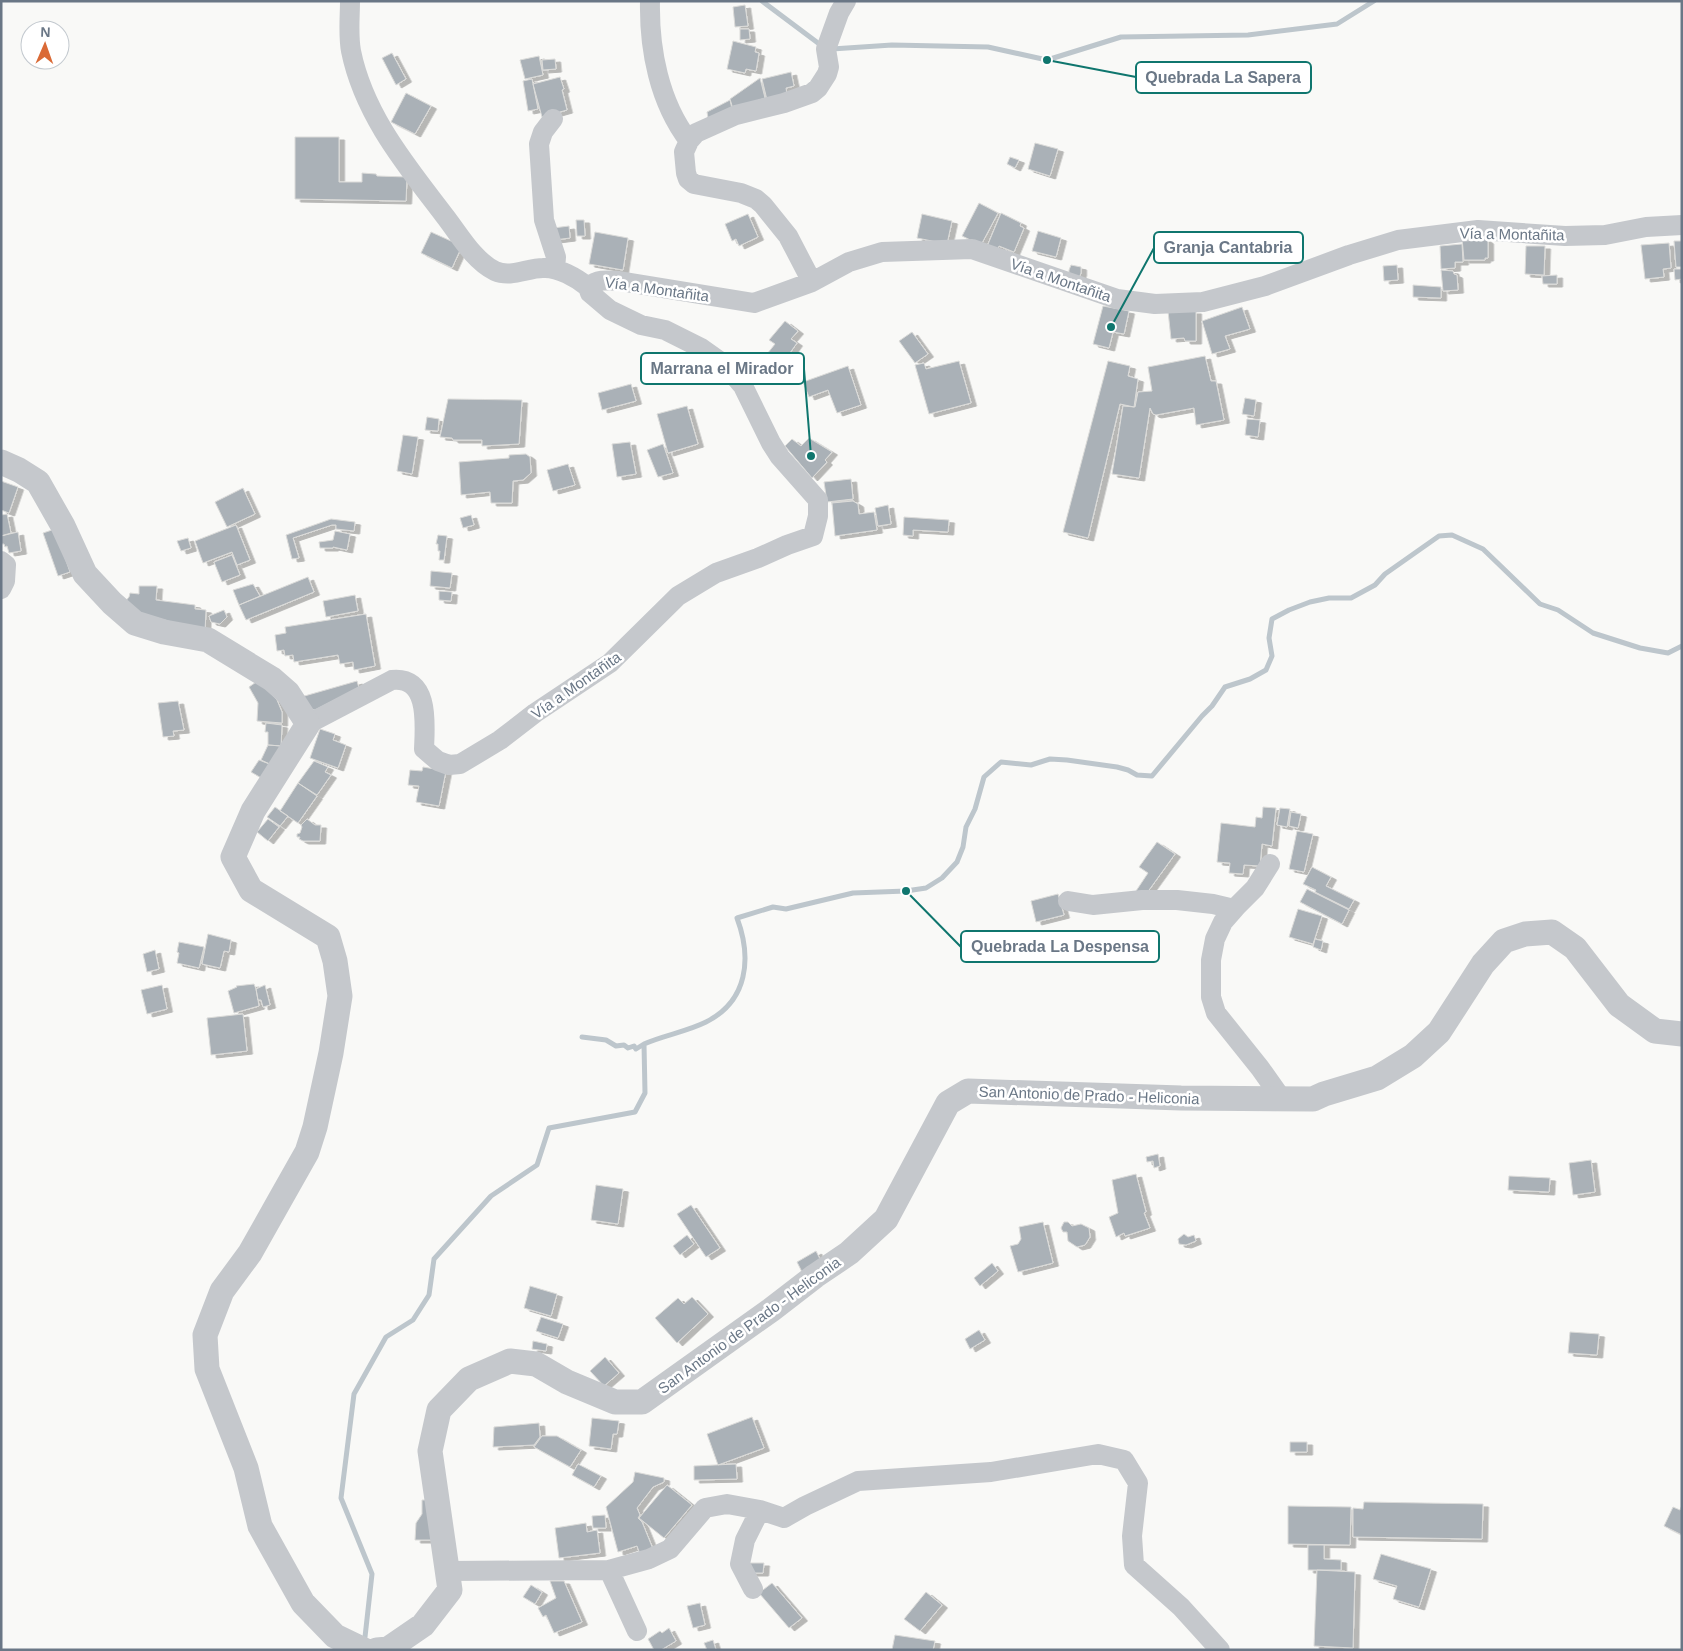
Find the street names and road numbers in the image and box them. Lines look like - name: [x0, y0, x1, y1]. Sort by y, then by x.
- street label: Vía a Montañita: [1459, 225, 1565, 243]
- street label: Vía a Montañita: [1009, 255, 1114, 305]
- street label: Vía a Montañita: [604, 273, 711, 305]
- street label: Vía a Montañita: [528, 648, 624, 722]
- street label: San Antonio de Prado - Heliconia: [978, 1083, 1200, 1107]
- street label: San Antonio de Prado - Heliconia: [655, 1253, 844, 1397]

